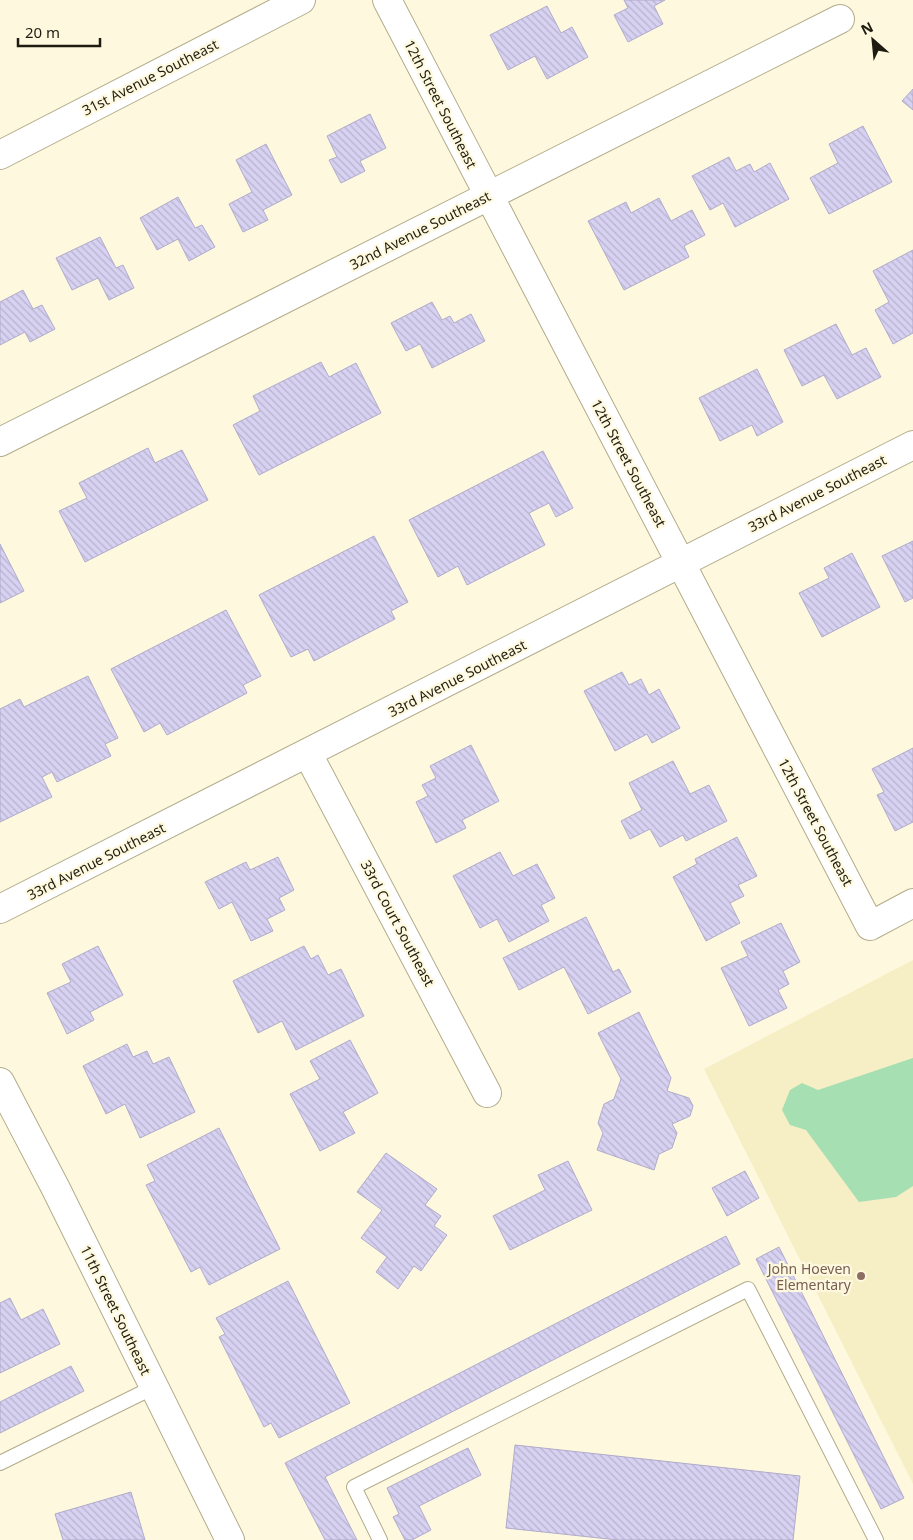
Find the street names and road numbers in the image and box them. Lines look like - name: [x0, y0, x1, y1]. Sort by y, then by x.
- street label: 31st Avenue Southeast: [79, 34, 221, 120]
- street label: 12th Street Southeast: [400, 36, 482, 172]
- street label: 32nd Avenue Southeast: [346, 186, 494, 274]
- street label: 12th Street Southeast: [587, 396, 671, 530]
- street label: 33rd Avenue Southeast: [745, 450, 889, 536]
- street label: 33rd Avenue Southeast: [385, 635, 529, 721]
- street label: 12th Street Southeast: [774, 755, 858, 889]
- street label: 33rd Avenue Southeast: [24, 818, 168, 904]
- street label: 33rd Court Southeast: [357, 857, 439, 989]
- street label: 11th Street Southeast: [76, 1242, 156, 1378]

